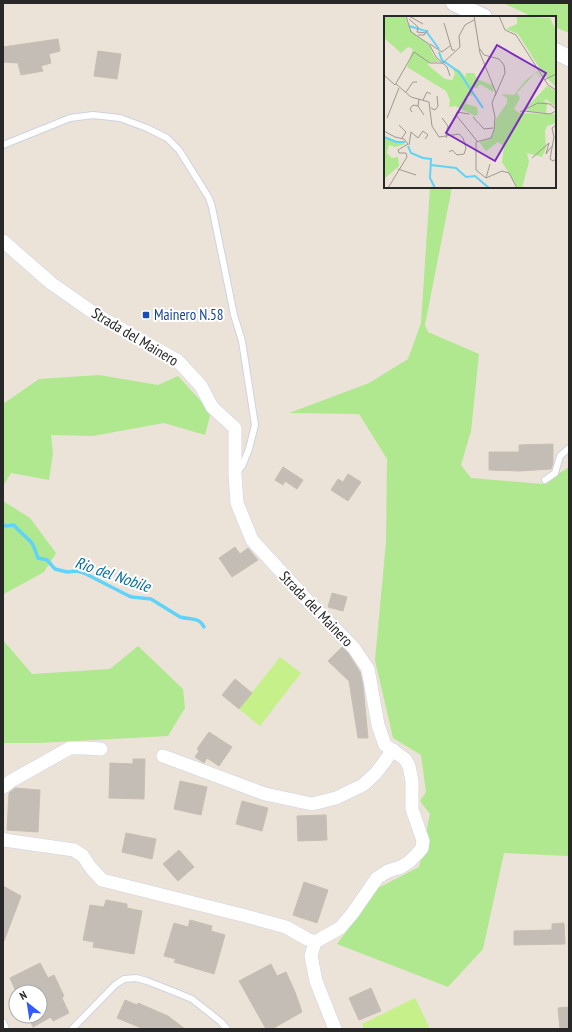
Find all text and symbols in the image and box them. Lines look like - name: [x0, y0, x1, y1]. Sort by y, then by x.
- inset map: [384, 16, 556, 188]
- street label: Strada del Mainero: [88, 303, 182, 370]
- place label: Mainero N.58: [154, 305, 224, 324]
- marker: Mainero N.58: [141, 310, 151, 320]
- water label: Rio del Nobile: [73, 552, 155, 597]
- street label: Strada del Mainero: [276, 567, 357, 650]
- north arrow: [8, 984, 48, 1024]
- text: N: [17, 988, 29, 1003]

